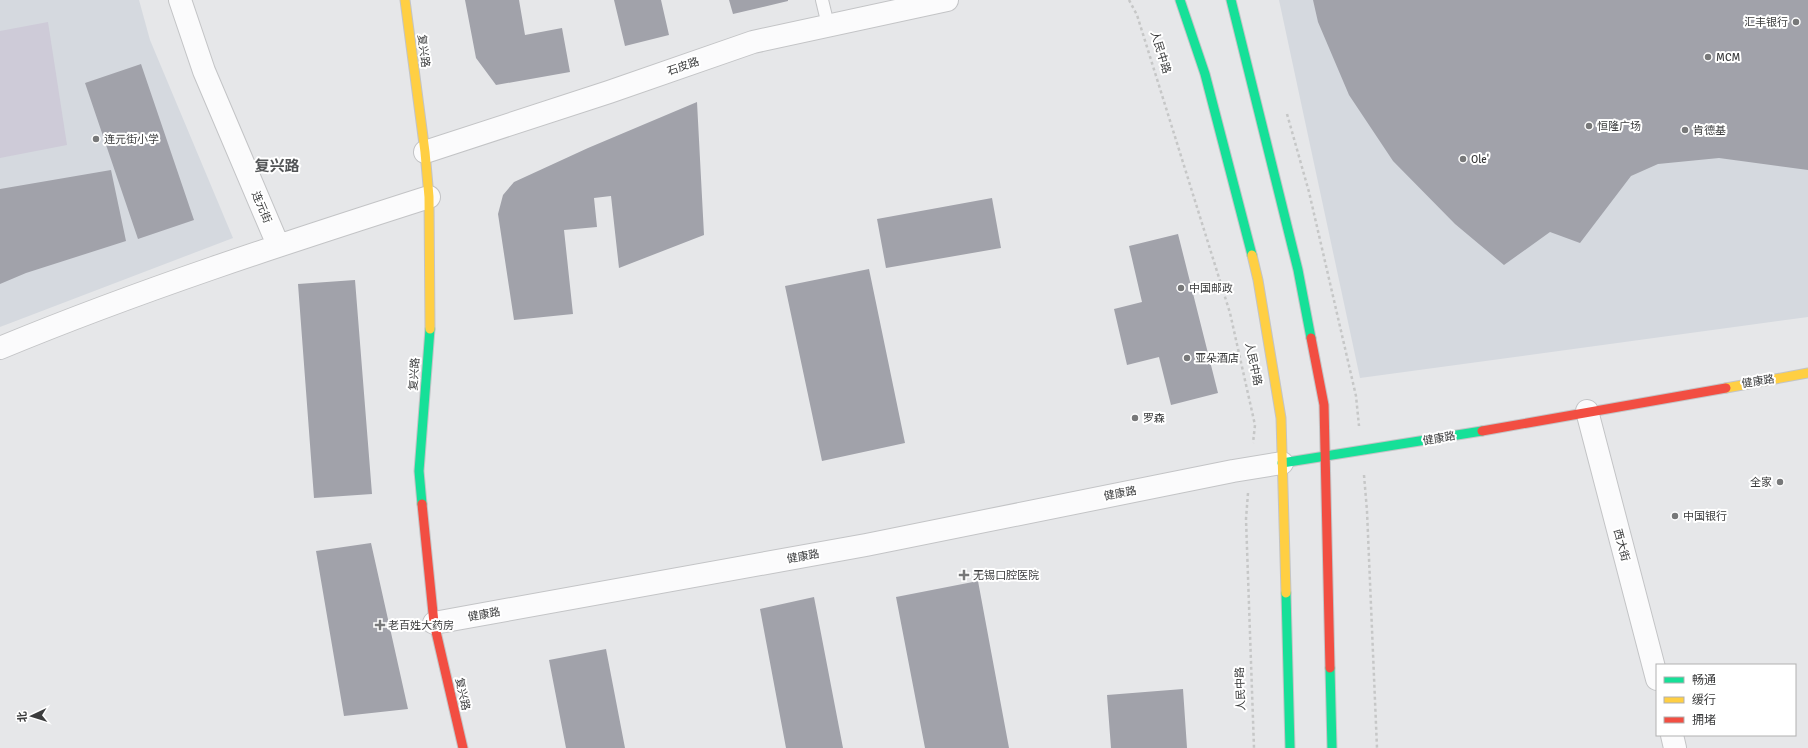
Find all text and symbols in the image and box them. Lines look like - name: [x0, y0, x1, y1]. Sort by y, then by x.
- place label: 汇丰银行: [1744, 16, 1788, 29]
- marker: 汇丰银行: [1791, 17, 1801, 27]
- street label: 人民中路: [1148, 29, 1173, 75]
- street label: 复兴路: [415, 34, 432, 68]
- place label: MCM: [1716, 51, 1741, 64]
- marker: MCM: [1703, 52, 1713, 62]
- street label: 石皮路: [665, 55, 701, 78]
- place label: 恒隆广场: [1597, 120, 1641, 133]
- marker: 恒隆广场: [1584, 121, 1594, 131]
- place label: 肯德基: [1693, 124, 1726, 137]
- marker: 肯德基: [1680, 125, 1690, 135]
- place label: 连元街小学: [104, 133, 159, 146]
- marker: 连元街小学: [91, 134, 101, 144]
- place label: Ole': [1471, 153, 1489, 166]
- marker: Ole': [1458, 154, 1468, 164]
- district label: 复兴路: [254, 157, 300, 175]
- street label: 连元街: [249, 189, 274, 225]
- place label: 中国邮政: [1189, 282, 1233, 295]
- marker: 中国邮政: [1176, 283, 1186, 293]
- street label: 人民中路: [1243, 341, 1264, 387]
- place label: 亚朵酒店: [1195, 352, 1239, 365]
- marker: 亚朵酒店: [1182, 353, 1192, 363]
- street label: 复兴路: [407, 357, 422, 391]
- street label: 健康路: [1741, 372, 1775, 390]
- place label: 罗森: [1143, 412, 1165, 425]
- marker: 罗森: [1130, 413, 1140, 423]
- street label: 健康路: [1422, 429, 1456, 448]
- place label: 全家: [1750, 476, 1772, 489]
- marker: 全家: [1775, 477, 1785, 487]
- street label: 健康路: [1103, 484, 1138, 503]
- place label: 中国银行: [1683, 510, 1727, 523]
- marker: 中国银行: [1670, 511, 1680, 521]
- street label: 西大街: [1611, 528, 1632, 563]
- street label: 健康路: [786, 547, 820, 566]
- marker: 无锡口腔医院: [958, 569, 970, 581]
- place label: 无锡口腔医院: [973, 569, 1039, 582]
- street label: 健康路: [467, 605, 501, 624]
- place label: 老百姓大药房: [388, 619, 454, 632]
- marker: 老百姓大药房: [375, 620, 385, 630]
- legend: [1656, 664, 1796, 736]
- street label: 人民中路: [1233, 667, 1248, 711]
- text: 畅通: [1692, 673, 1716, 688]
- street label: 复兴路: [452, 677, 473, 712]
- text: 缓行: [1692, 693, 1716, 708]
- north arrow: [12, 696, 52, 736]
- text: 北: [16, 711, 29, 723]
- text: 拥堵: [1692, 713, 1716, 728]

